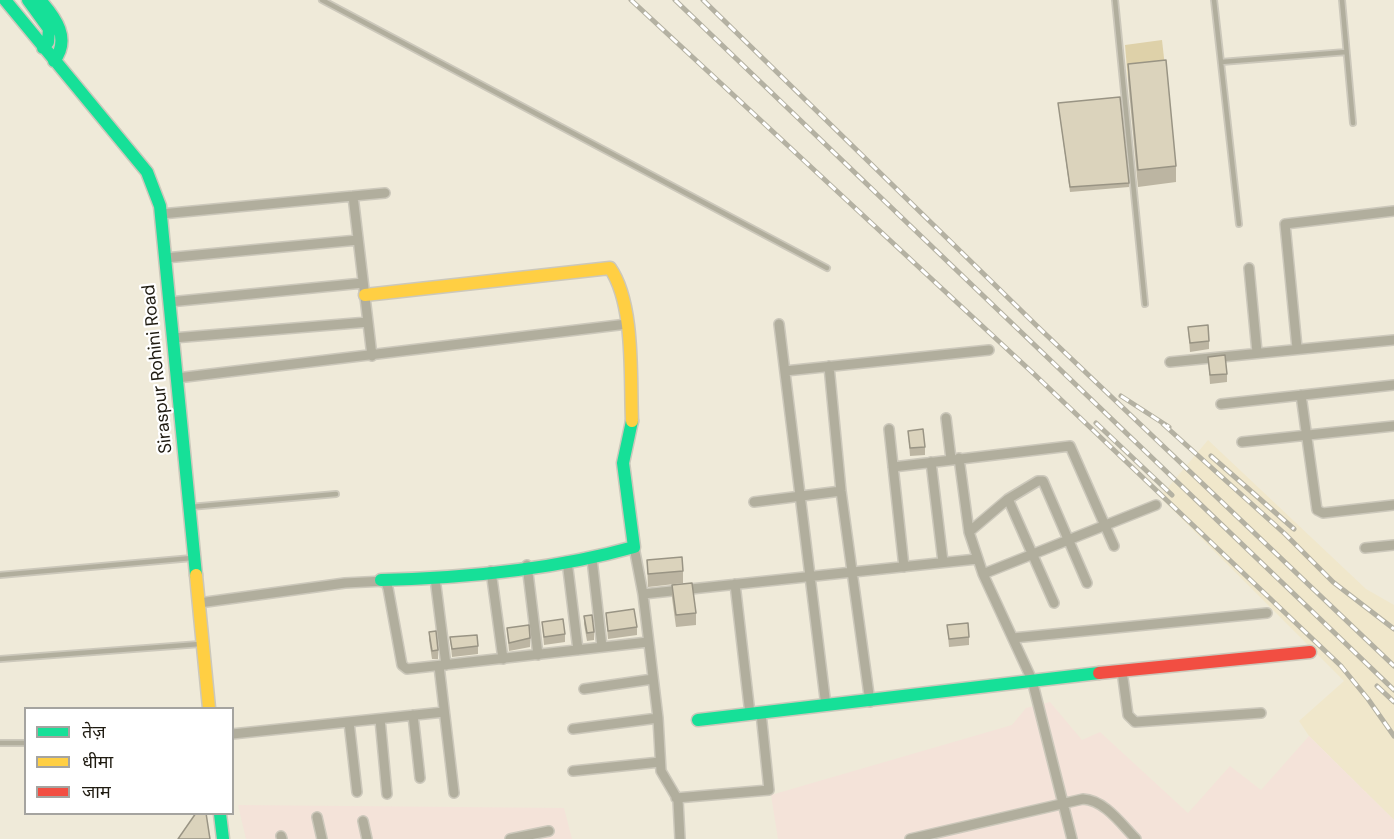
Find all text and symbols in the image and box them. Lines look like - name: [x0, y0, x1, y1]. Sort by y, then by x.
- street label: Siraspur Rohini Road: [138, 283, 178, 455]
- legend: [24, 707, 234, 815]
- text: तेज़: [82, 720, 106, 744]
- text: धीमा: [82, 750, 113, 774]
- text: जाम: [82, 780, 111, 804]

